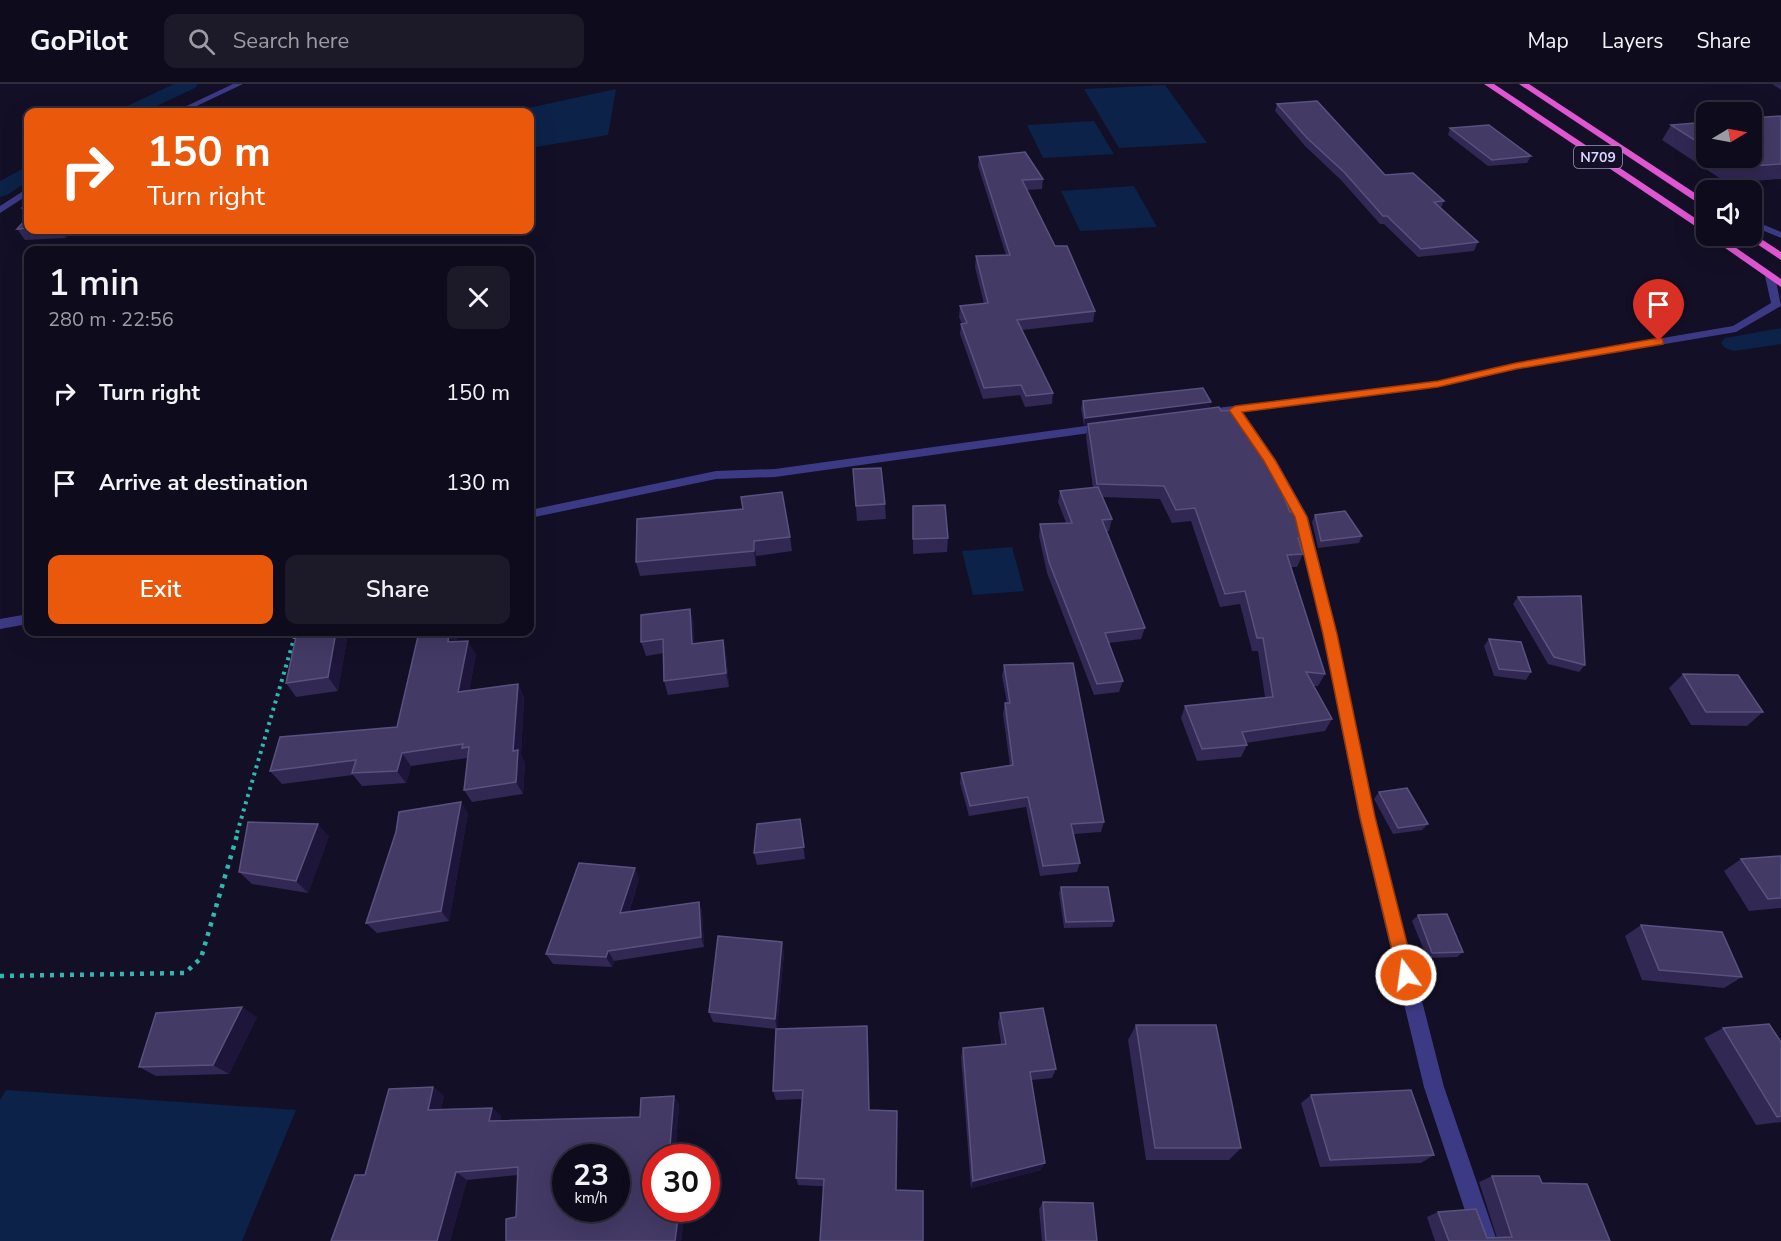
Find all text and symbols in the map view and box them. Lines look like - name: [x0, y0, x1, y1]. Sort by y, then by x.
- search box: [164, 14, 584, 68]
- text: GoPilot: [30, 22, 128, 60]
- icon: search: [185, 25, 218, 58]
- text: Search here: [233, 26, 349, 56]
- text: Map: [1527, 27, 1569, 55]
- text: Layers: [1602, 27, 1663, 55]
- text: Share: [1696, 27, 1751, 55]
- north arrow: [1696, 102, 1762, 168]
- map controls: [1696, 102, 1762, 246]
- text: 150 m: [147, 124, 271, 181]
- icon: right: [48, 132, 126, 210]
- road number: N709: [1574, 146, 1622, 168]
- text: Turn right: [147, 178, 265, 215]
- button: sound: [1696, 180, 1762, 246]
- text: 1 min: [48, 259, 140, 308]
- button: close: [447, 266, 510, 329]
- pin: [1633, 279, 1684, 341]
- icon: arrive: [1642, 288, 1675, 321]
- text: 280 m · 22:56: [48, 306, 174, 333]
- icon: right: [48, 377, 81, 410]
- text: Turn right: [99, 378, 200, 408]
- text: 150 m: [446, 378, 510, 408]
- icon: arrive: [48, 467, 81, 500]
- text: Arrive at destination: [99, 468, 308, 498]
- text: 130 m: [446, 468, 510, 498]
- button: Exit: [48, 555, 273, 624]
- button: Share: [285, 555, 510, 624]
- position arrow: [1374, 943, 1438, 1007]
- speed limit sign: 30: [642, 1144, 720, 1222]
- text: 23: [573, 1155, 609, 1196]
- text: km/h: [574, 1188, 608, 1208]

